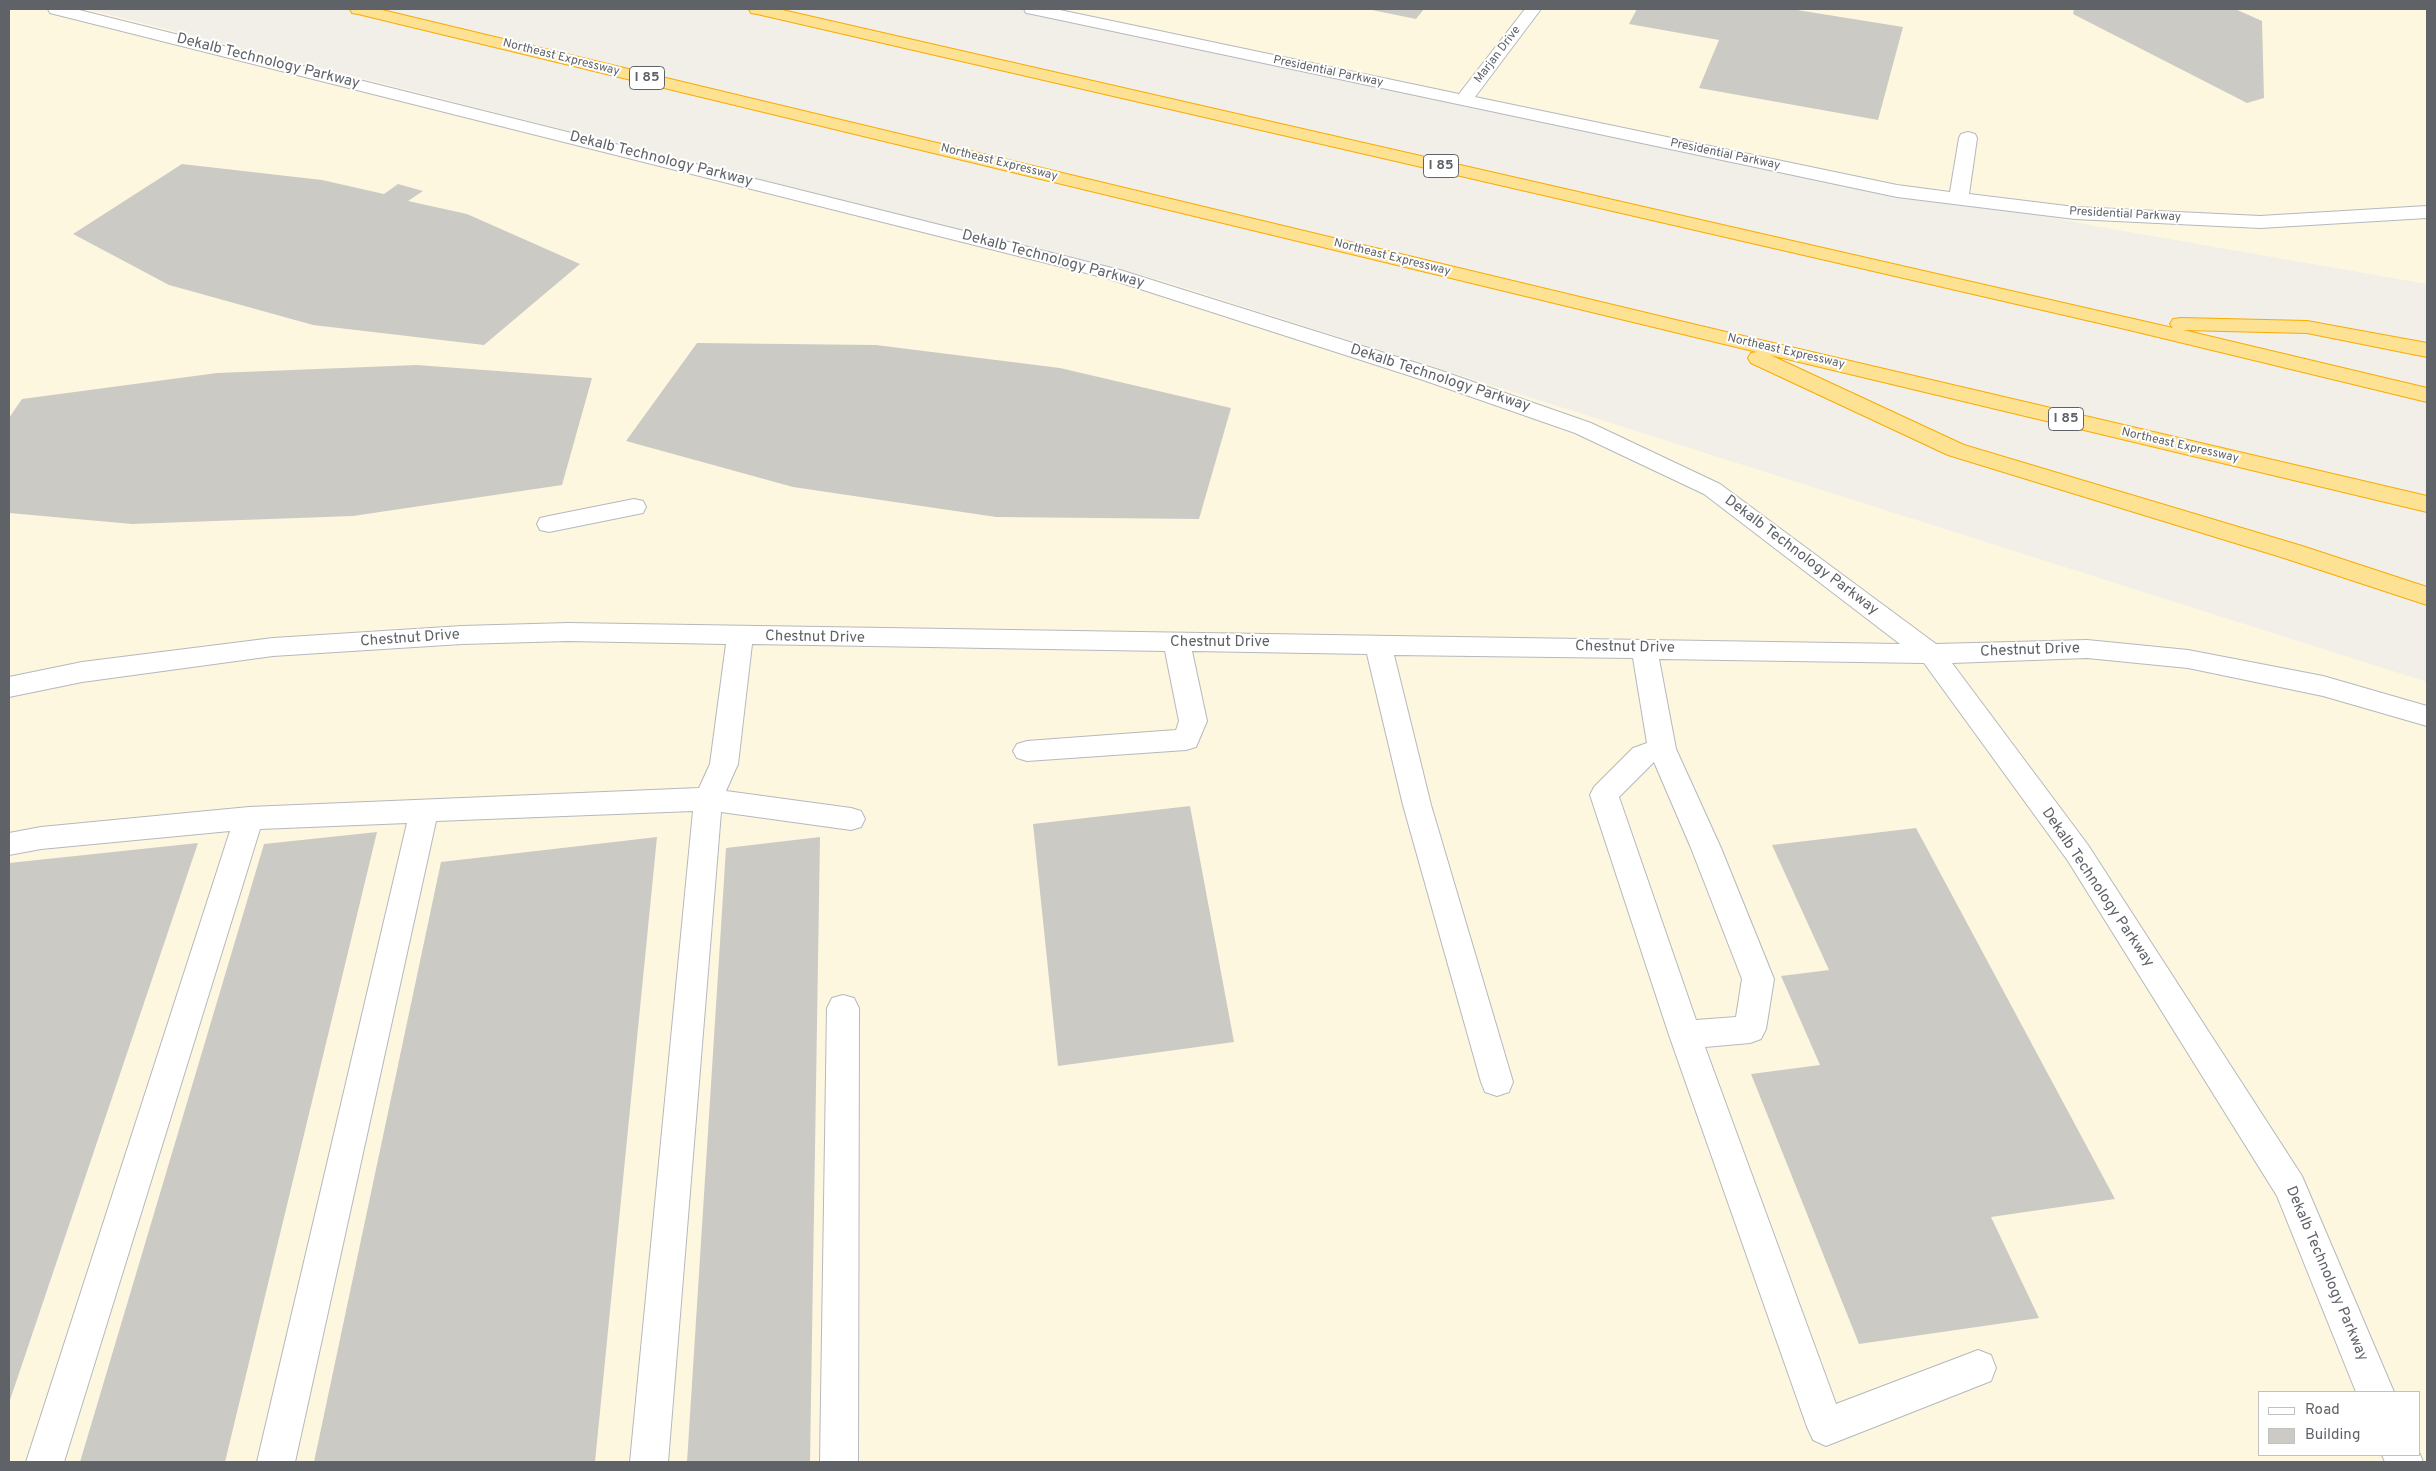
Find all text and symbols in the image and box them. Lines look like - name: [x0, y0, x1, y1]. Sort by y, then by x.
- street label: Marjan Drive: [1472, 24, 1524, 86]
- street label: Dekalb Technology Parkway: [175, 31, 361, 93]
- street label: Northeast Expressway: [501, 37, 621, 79]
- street label: Presidential Parkway: [1272, 53, 1384, 91]
- road number: I 85: [630, 66, 664, 90]
- street label: Dekalb Technology Parkway: [568, 129, 754, 191]
- street label: Presidential Parkway: [1669, 136, 1781, 174]
- street label: Northeast Expressway: [939, 142, 1059, 184]
- road number: I 85: [1424, 154, 1458, 178]
- street label: Presidential Parkway: [2069, 205, 2181, 225]
- street label: Dekalb Technology Parkway: [960, 227, 1146, 293]
- street label: Northeast Expressway: [1332, 237, 1452, 279]
- street label: Northeast Expressway: [1726, 331, 1846, 373]
- street label: Dekalb Technology Parkway: [1348, 341, 1532, 417]
- road number: I 85: [2048, 408, 2084, 430]
- street label: Northeast Expressway: [2120, 425, 2240, 467]
- street label: Dekalb Technology Parkway: [1720, 492, 1882, 620]
- street label: Chestnut Drive: [360, 627, 460, 651]
- street label: Chestnut Drive: [765, 628, 865, 648]
- street label: Chestnut Drive: [1170, 634, 1270, 652]
- street label: Chestnut Drive: [1575, 638, 1675, 658]
- street label: Chestnut Drive: [1980, 640, 2080, 662]
- street label: Dekalb Technology Parkway: [2037, 805, 2157, 971]
- street label: Dekalb Technology Parkway: [2281, 1184, 2371, 1364]
- legend: [2258, 1391, 2421, 1456]
- text: Road: [2305, 1401, 2340, 1420]
- text: Building: [2305, 1426, 2360, 1445]

